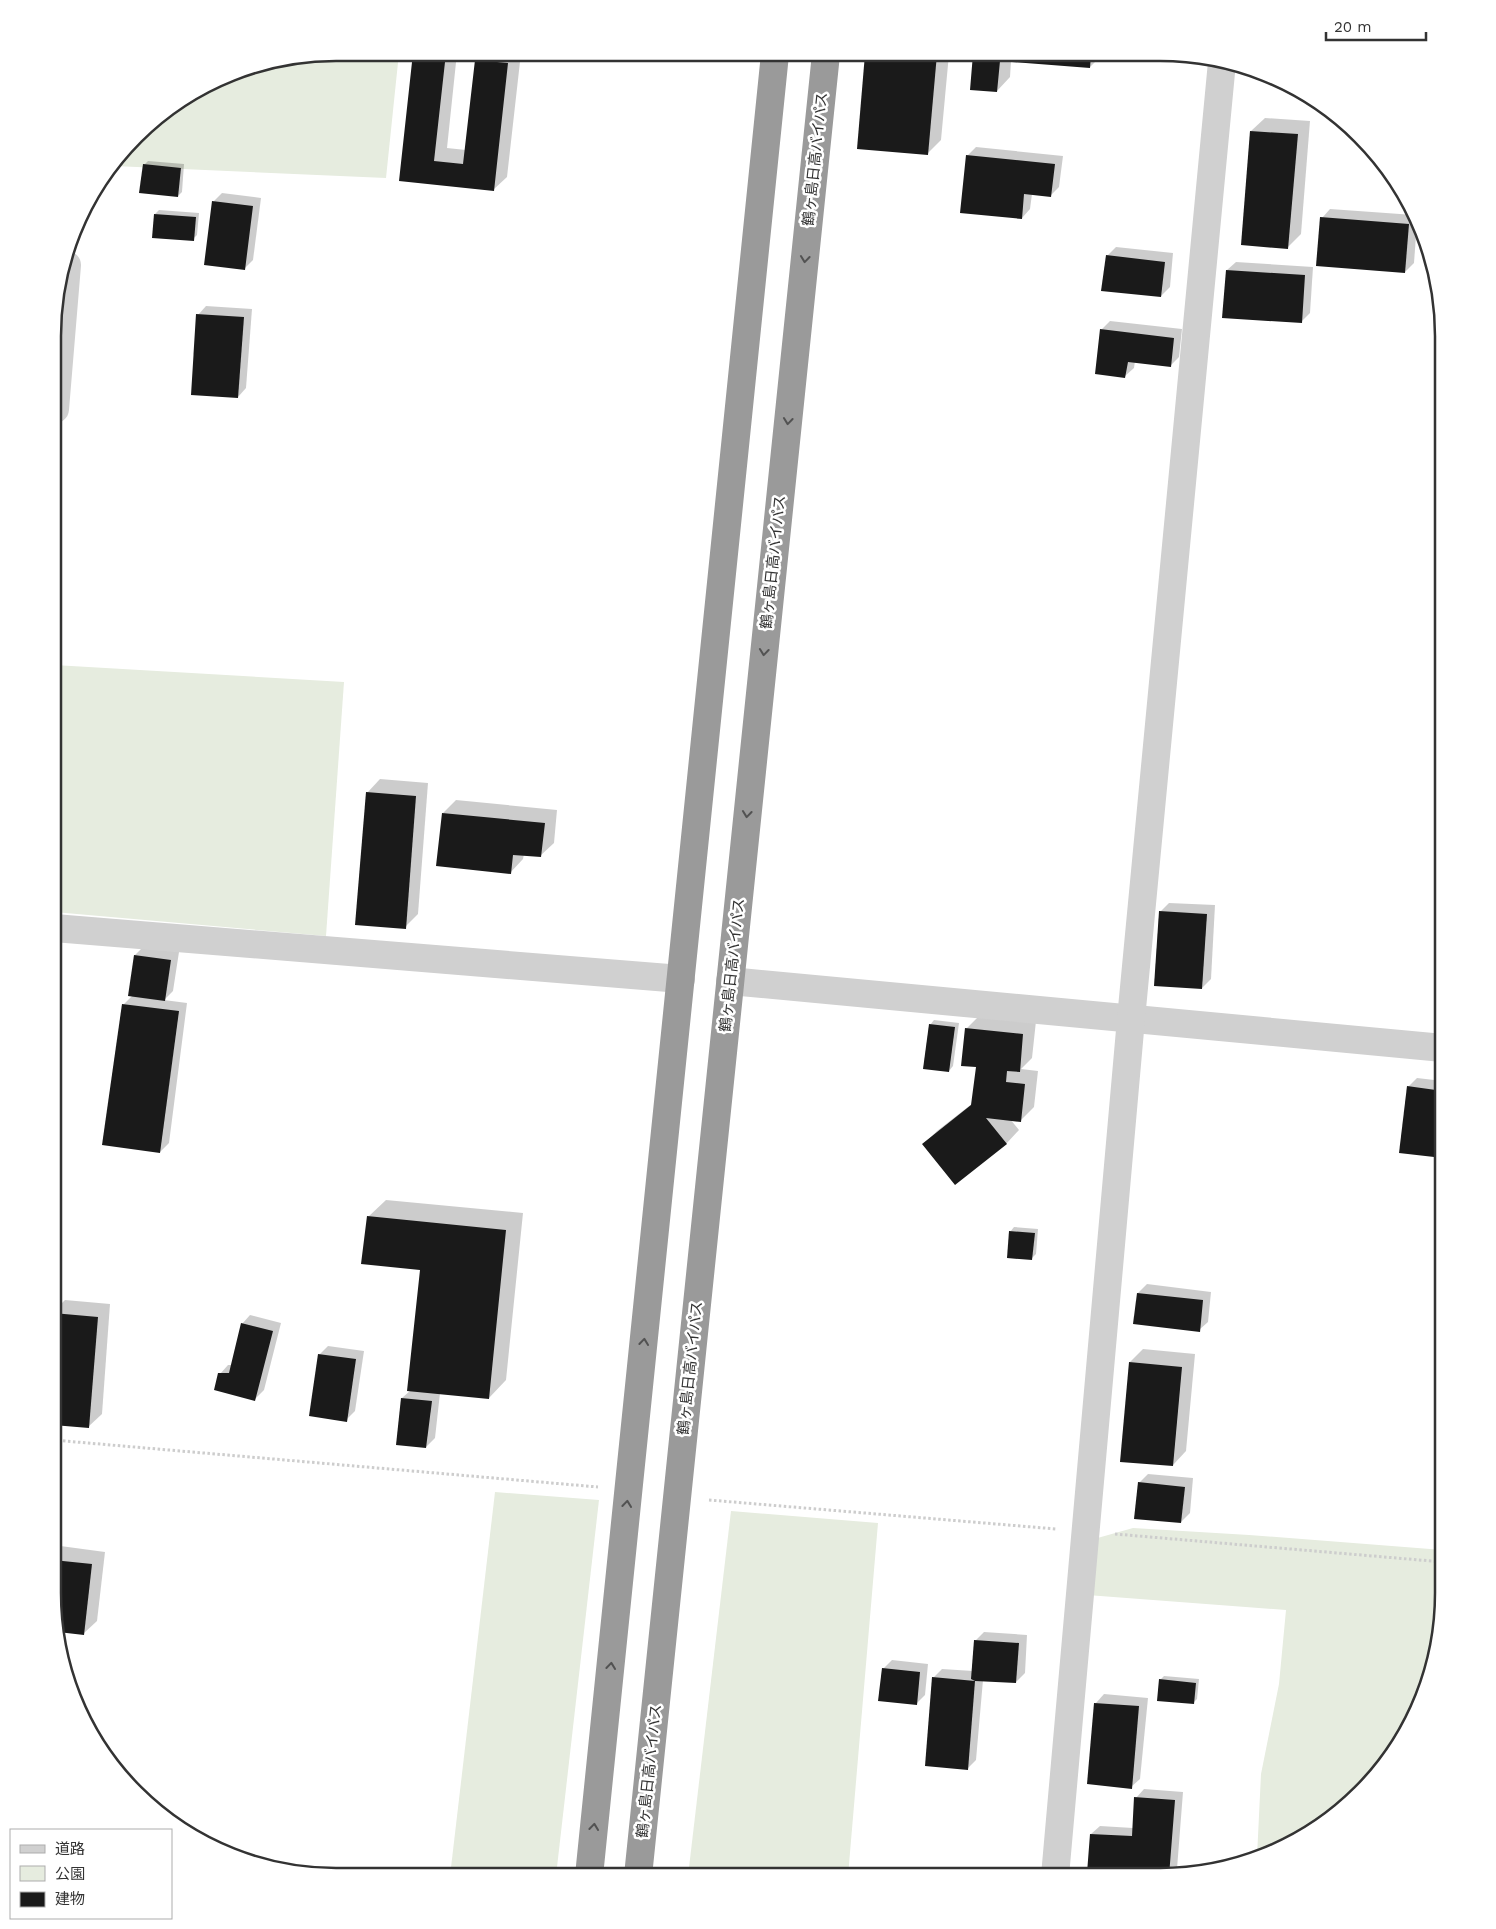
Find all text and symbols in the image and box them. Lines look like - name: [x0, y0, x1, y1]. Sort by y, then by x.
- scale bar: [1326, 10, 1426, 42]
- text: 20 m: [1334, 18, 1372, 36]
- street label: 鶴ヶ島日高バイパス: [799, 91, 831, 227]
- one-way arrow: [800, 255, 811, 263]
- one-way arrow: [783, 417, 794, 425]
- street label: 鶴ヶ島日高バイパス: [757, 494, 789, 630]
- one-way arrow: [759, 648, 770, 656]
- one-way arrow: [742, 810, 753, 818]
- street label: 鶴ヶ島日高バイパス: [716, 897, 748, 1033]
- street label: 鶴ヶ島日高バイパス: [674, 1300, 706, 1436]
- one-way arrow: [638, 1338, 649, 1346]
- one-way arrow: [621, 1500, 632, 1508]
- one-way arrow: [605, 1661, 616, 1669]
- street label: 鶴ヶ島日高バイパス: [633, 1703, 665, 1839]
- one-way arrow: [588, 1823, 599, 1831]
- legend: [10, 1829, 172, 1919]
- text: 道路: [55, 1840, 85, 1858]
- text: 公園: [55, 1865, 85, 1883]
- text: 建物: [55, 1890, 85, 1908]

